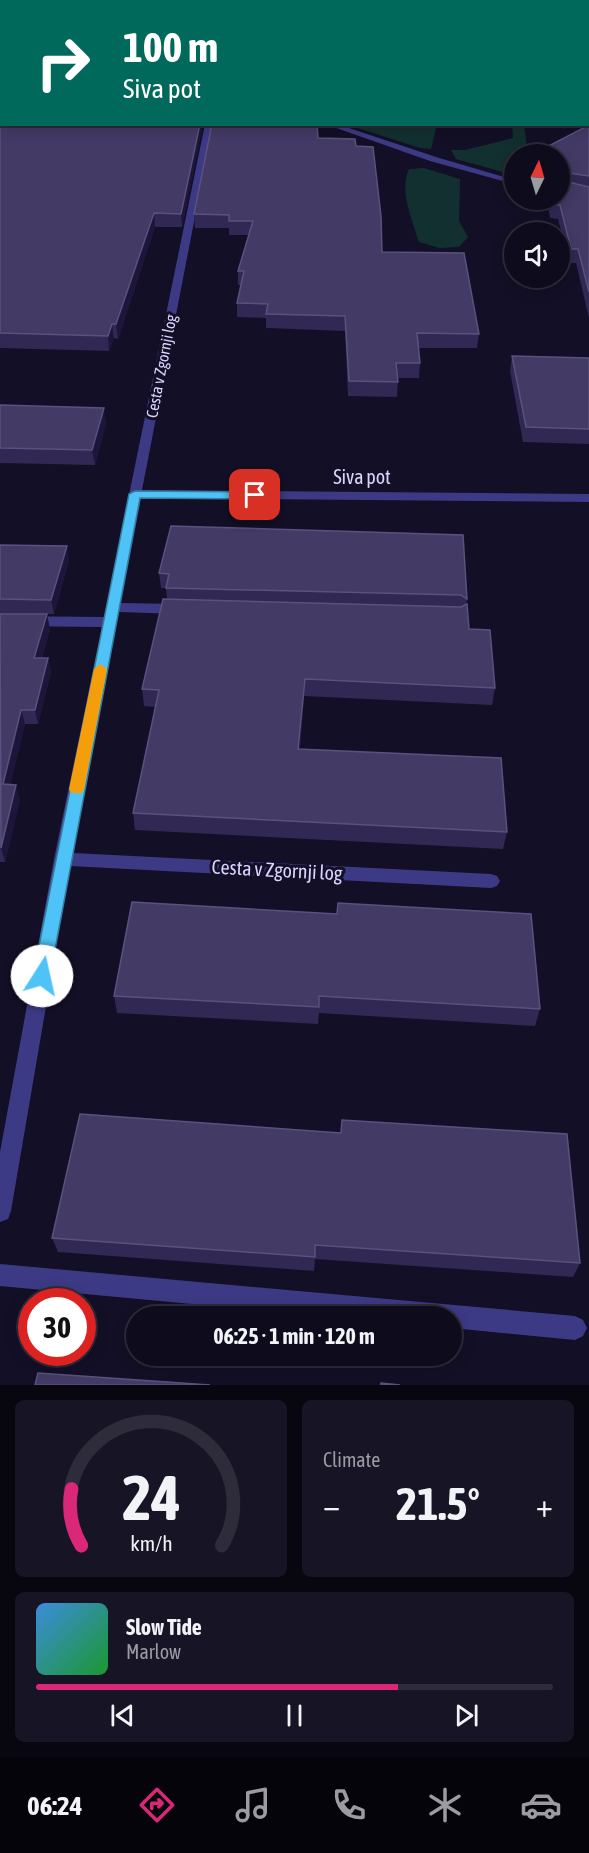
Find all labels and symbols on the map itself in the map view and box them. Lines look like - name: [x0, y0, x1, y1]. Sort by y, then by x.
- north arrow: [504, 144, 570, 210]
- street label: Cesta v Zgornji log: [142, 313, 181, 419]
- street label: Siva pot: [333, 465, 391, 488]
- pin: [229, 469, 280, 520]
- street label: Cesta v Zgornji log: [211, 855, 344, 884]
- position arrow: [10, 944, 74, 1008]
- speed limit sign: 30: [18, 1288, 96, 1366]

